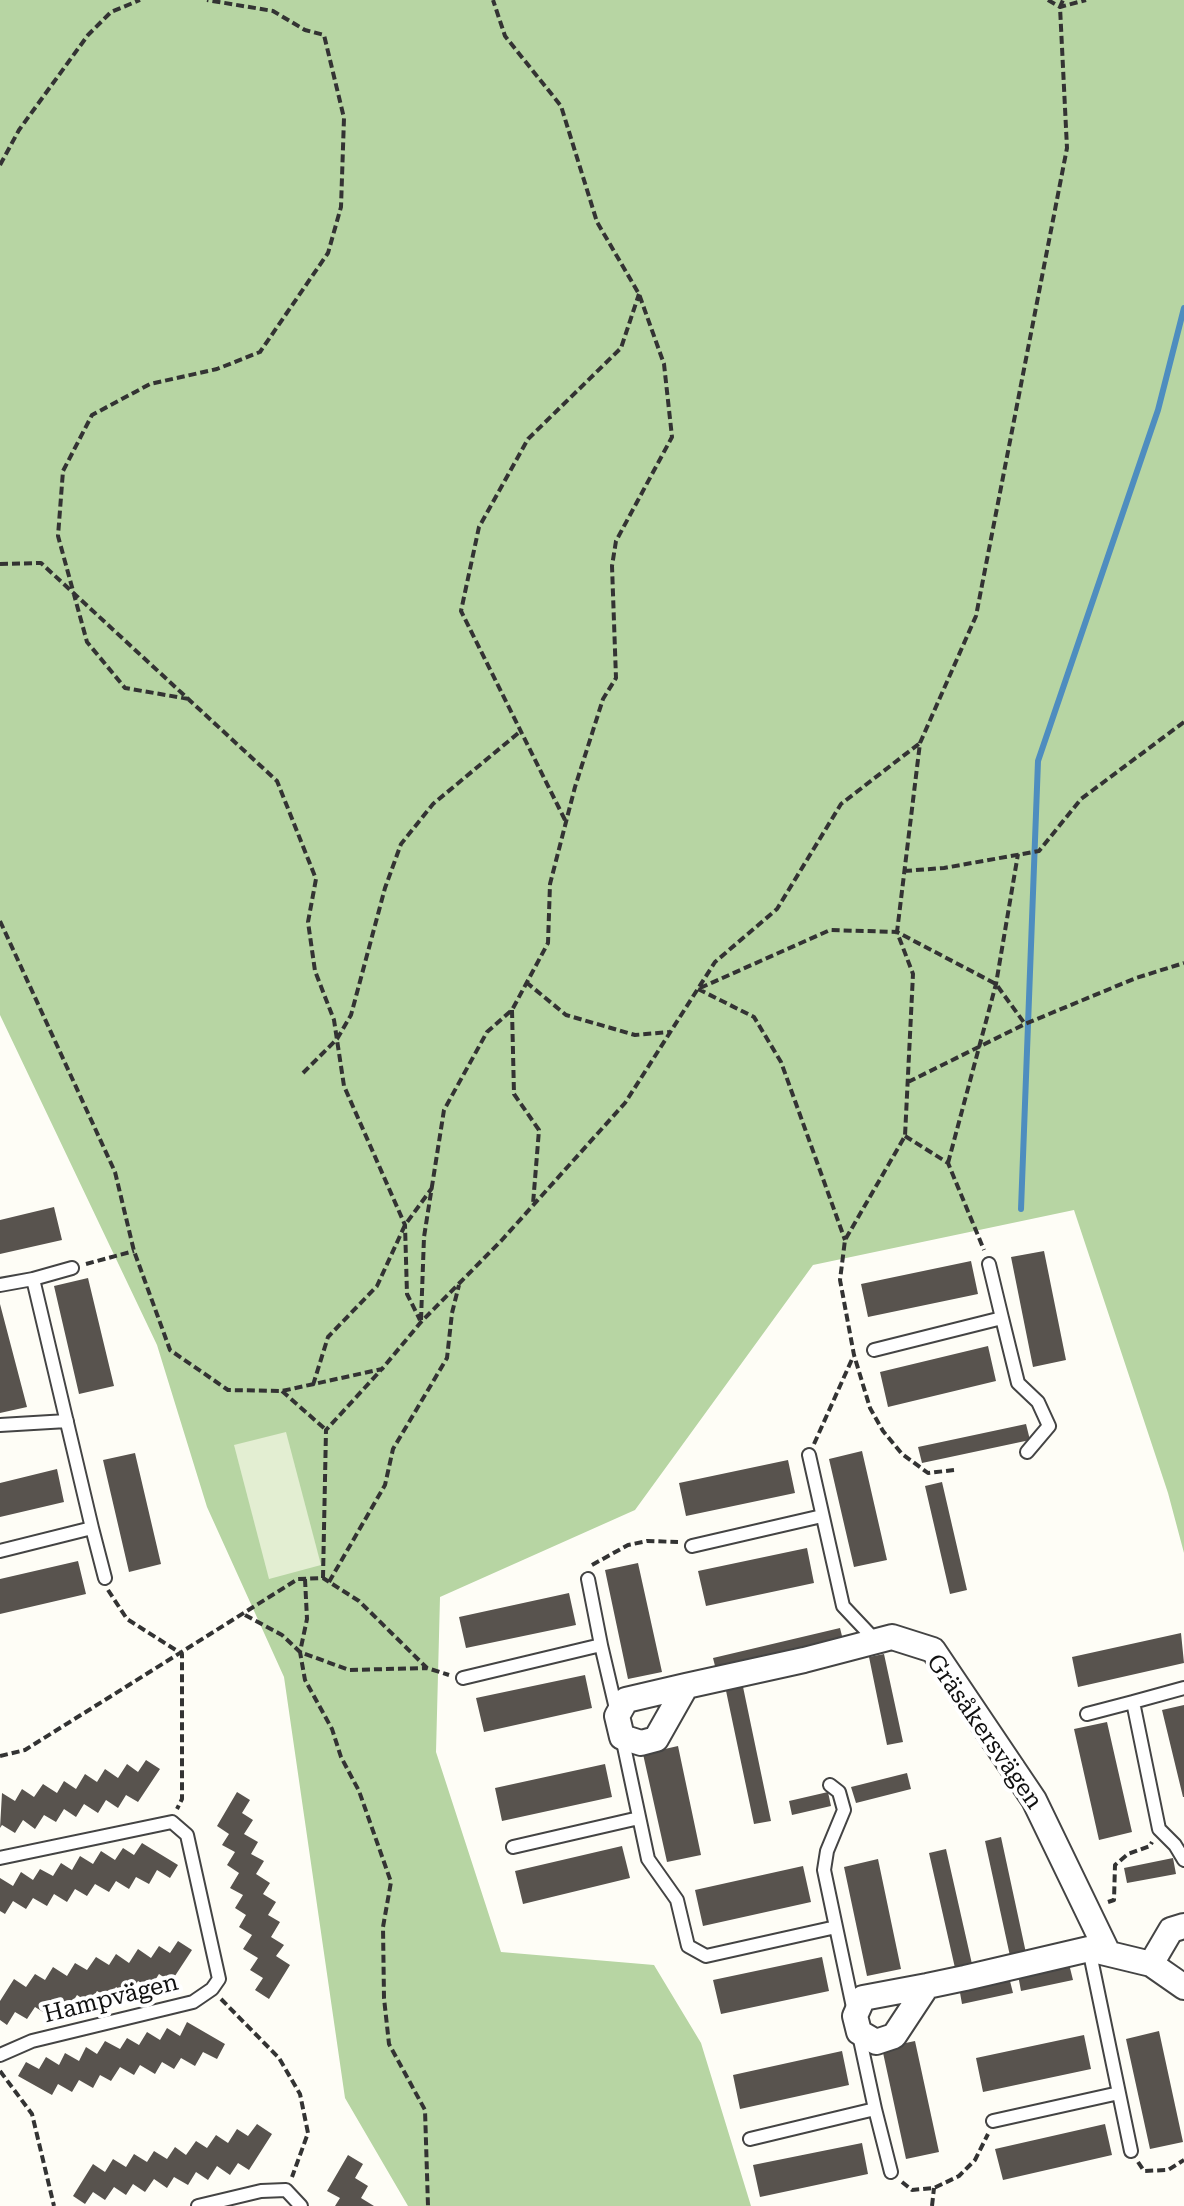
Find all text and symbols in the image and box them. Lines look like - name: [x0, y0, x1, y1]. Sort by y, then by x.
- street label: Gräsåkersvägen: [920, 1649, 1048, 1815]
- street label: Hampvägen: [41, 1968, 181, 2030]

